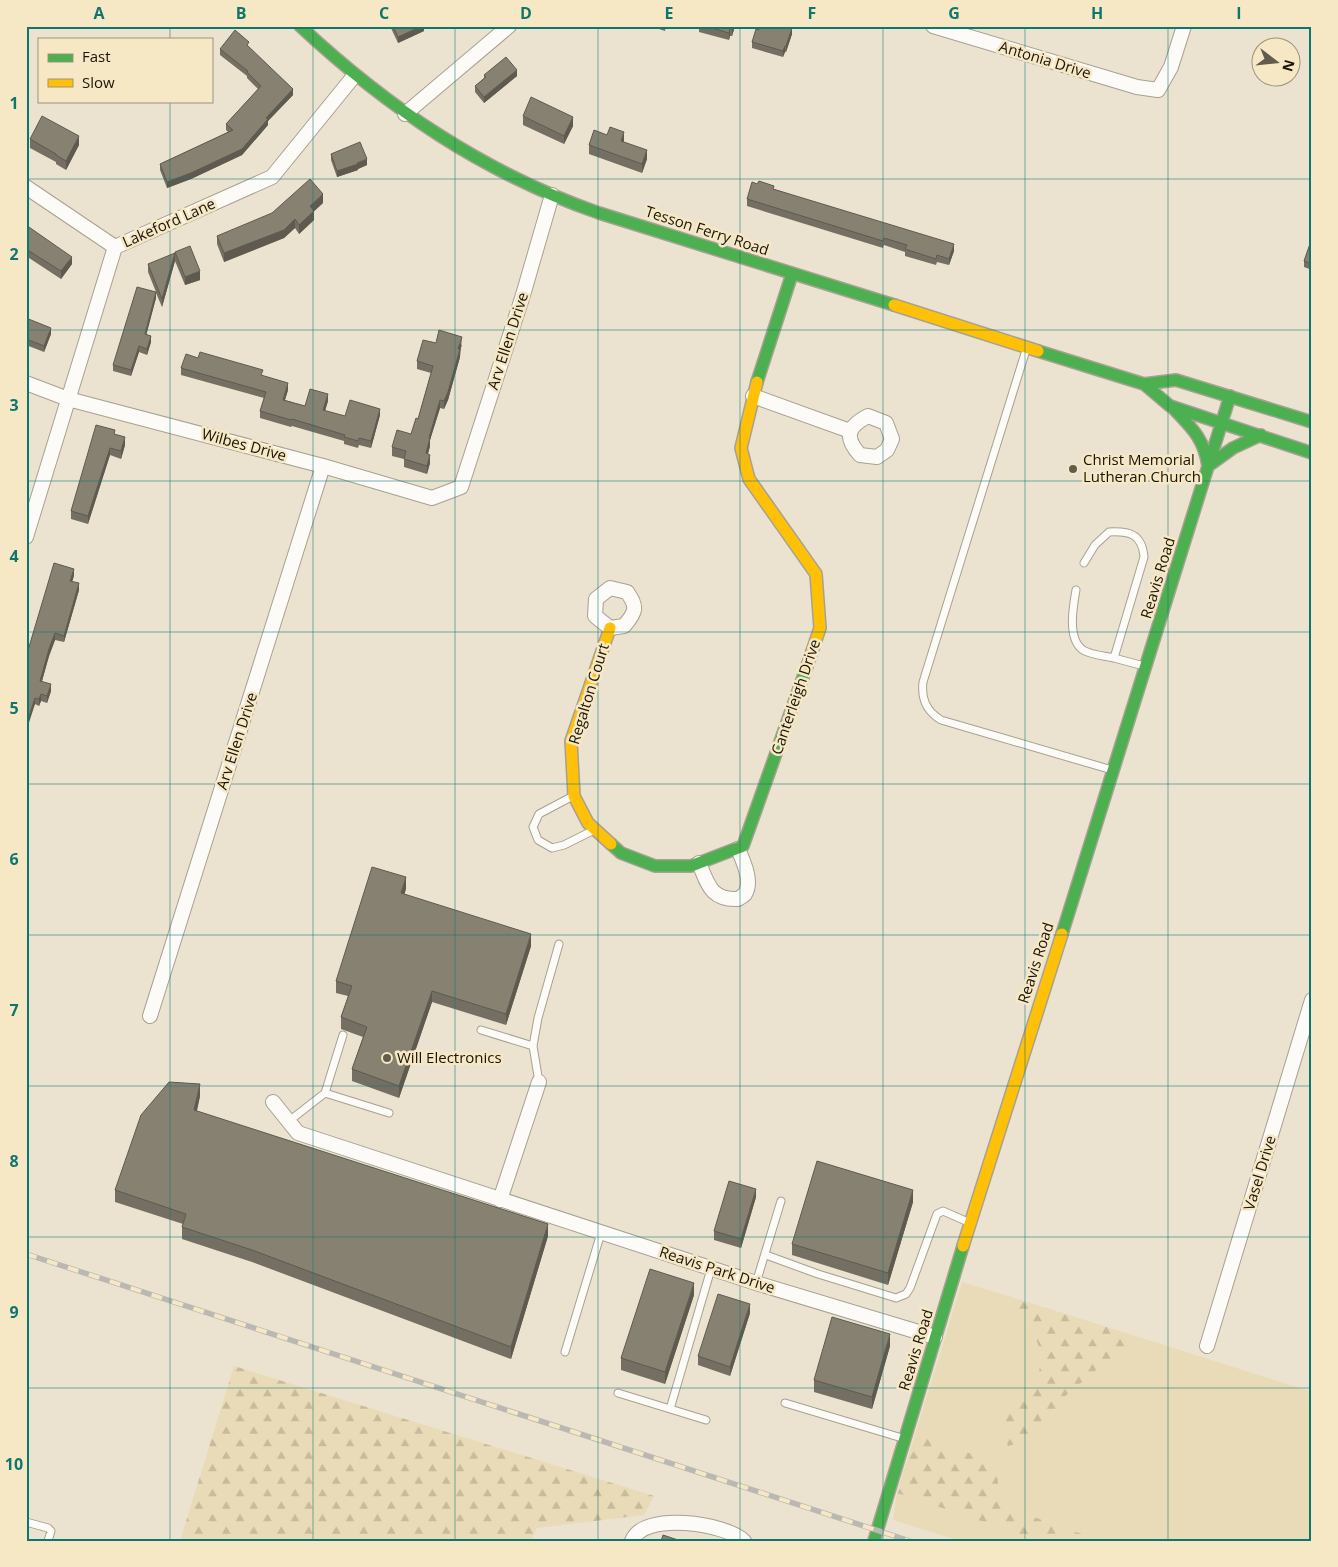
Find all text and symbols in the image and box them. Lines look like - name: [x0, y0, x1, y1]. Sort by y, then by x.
- text: A: [93, 2, 105, 24]
- text: B: [236, 2, 246, 24]
- text: C: [379, 2, 389, 24]
- text: D: [520, 2, 532, 24]
- text: E: [665, 2, 674, 24]
- text: F: [808, 2, 816, 24]
- text: G: [948, 2, 960, 24]
- text: H: [1091, 2, 1103, 24]
- text: I: [1236, 2, 1242, 24]
- street label: Antonia Drive: [997, 36, 1094, 82]
- legend: [38, 38, 212, 102]
- north arrow: [1250, 38, 1300, 88]
- text: Fast: [82, 46, 111, 66]
- text: N: [1278, 58, 1300, 74]
- text: Slow: [82, 72, 115, 92]
- text: 1: [9, 92, 19, 114]
- street label: Lakeford Lane: [119, 193, 218, 251]
- street label: Tesson Ferry Road: [643, 201, 772, 259]
- text: 2: [9, 243, 19, 265]
- street label: Arv Ellen Drive: [482, 289, 532, 392]
- text: 3: [9, 394, 19, 416]
- street label: Wilbes Drive: [200, 423, 289, 465]
- place label: Christ Memorial Lutheran Church: [1083, 449, 1201, 486]
- marker: Christ Memorial Lutheran Church: [1067, 463, 1079, 475]
- street label: Reavis Road: [1135, 535, 1179, 621]
- text: 4: [9, 545, 19, 567]
- street label: Canterleigh Drive: [766, 636, 824, 757]
- street label: Regalton Court: [563, 641, 613, 747]
- street label: Arv Ellen Drive: [211, 689, 261, 792]
- text: 5: [9, 697, 19, 719]
- text: 6: [9, 848, 19, 870]
- street label: Reavis Road: [1013, 920, 1058, 1006]
- text: 7: [9, 999, 19, 1021]
- place label: Will Electronics: [397, 1047, 502, 1067]
- marker: Will Electronics: [381, 1052, 393, 1064]
- street label: Vasel Drive: [1238, 1133, 1280, 1213]
- text: 8: [9, 1150, 19, 1172]
- street label: Reavis Park Drive: [657, 1241, 778, 1297]
- text: 9: [9, 1301, 19, 1323]
- street label: Reavis Road: [893, 1307, 937, 1393]
- text: 10: [5, 1453, 23, 1475]

